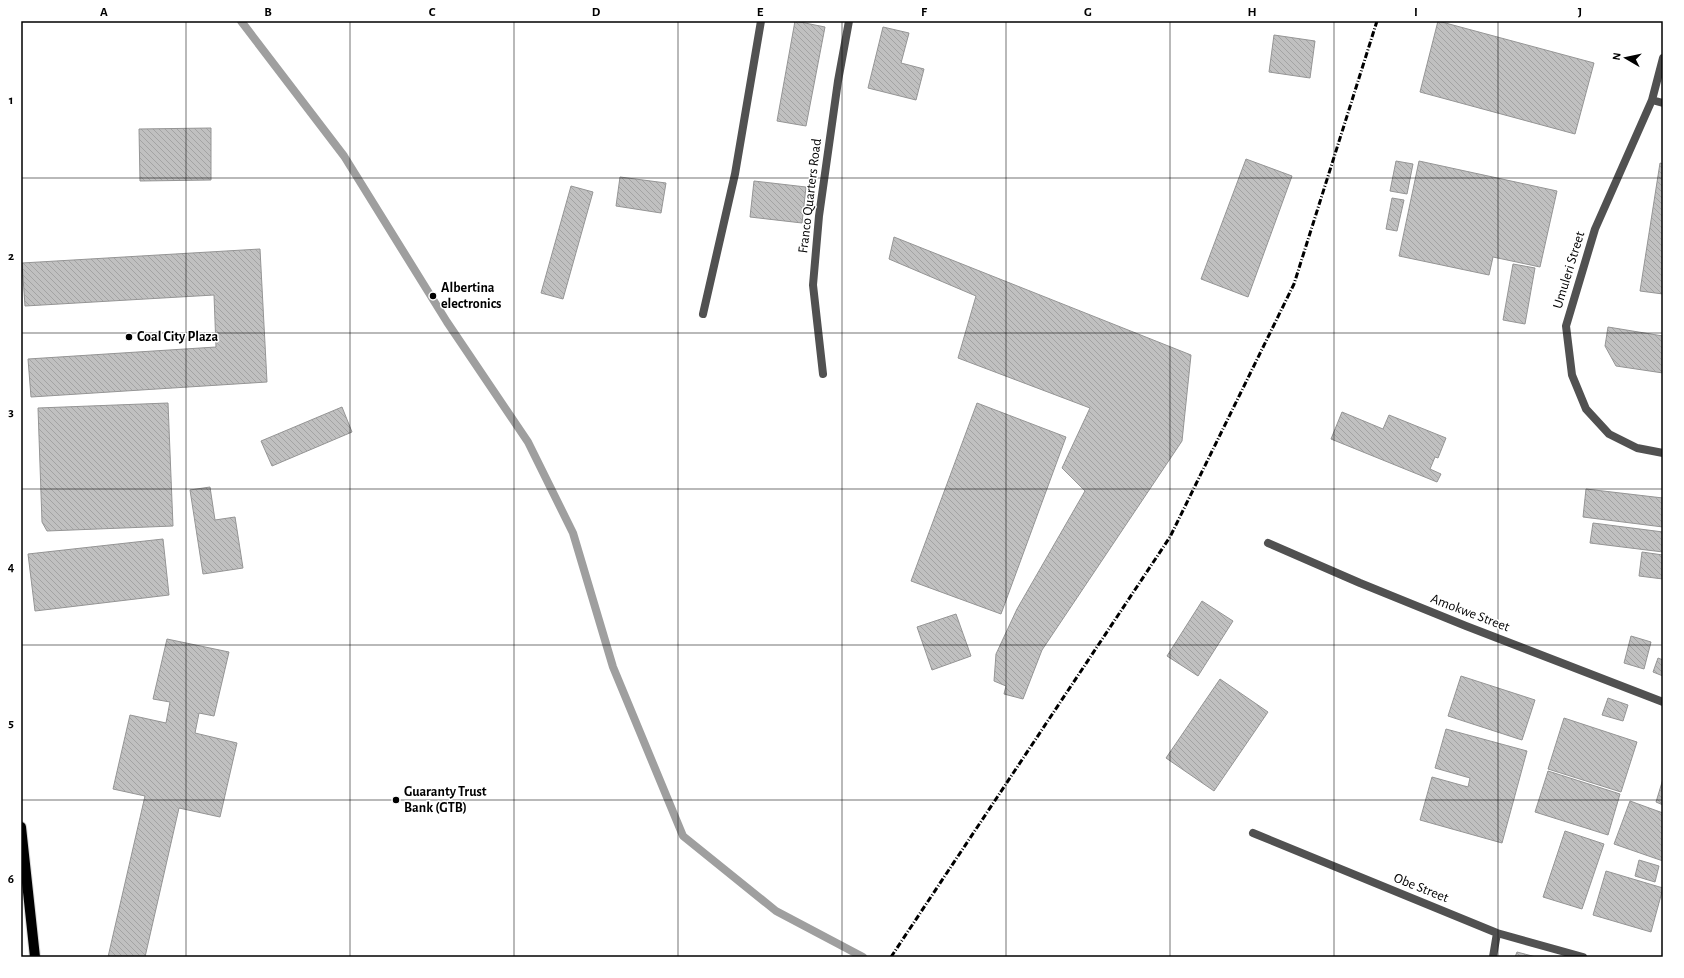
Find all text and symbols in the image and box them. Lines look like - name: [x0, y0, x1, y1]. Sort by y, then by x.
- text: A: [100, 6, 108, 19]
- text: B: [264, 6, 272, 19]
- text: C: [429, 6, 436, 19]
- text: D: [592, 6, 601, 19]
- text: E: [757, 6, 764, 19]
- text: F: [921, 6, 928, 19]
- text: G: [1084, 6, 1092, 19]
- text: H: [1247, 6, 1257, 19]
- text: I: [1414, 6, 1418, 19]
- text: J: [1578, 6, 1582, 19]
- north arrow: [1606, 38, 1646, 78]
- text: N: [1611, 52, 1623, 61]
- text: 1: [9, 94, 13, 107]
- street label: Franco Quarters Road: [796, 138, 824, 254]
- street label: Umuleri Street: [1551, 229, 1588, 310]
- text: 2: [8, 250, 14, 263]
- place label: Albertina electronics: [441, 281, 502, 311]
- marker: Albertina electronics: [428, 291, 438, 301]
- place label: Coal City Plaza: [137, 330, 219, 344]
- marker: Coal City Plaza: [124, 332, 134, 342]
- text: 3: [8, 406, 14, 419]
- text: 4: [8, 561, 15, 574]
- street label: Amokwe Street: [1429, 592, 1512, 635]
- text: 5: [8, 717, 14, 730]
- place label: Guaranty Trust Bank (GTB): [404, 785, 487, 815]
- marker: Guaranty Trust Bank (GTB): [391, 795, 401, 805]
- street label: Obe Street: [1392, 871, 1451, 906]
- text: 6: [8, 873, 14, 886]

